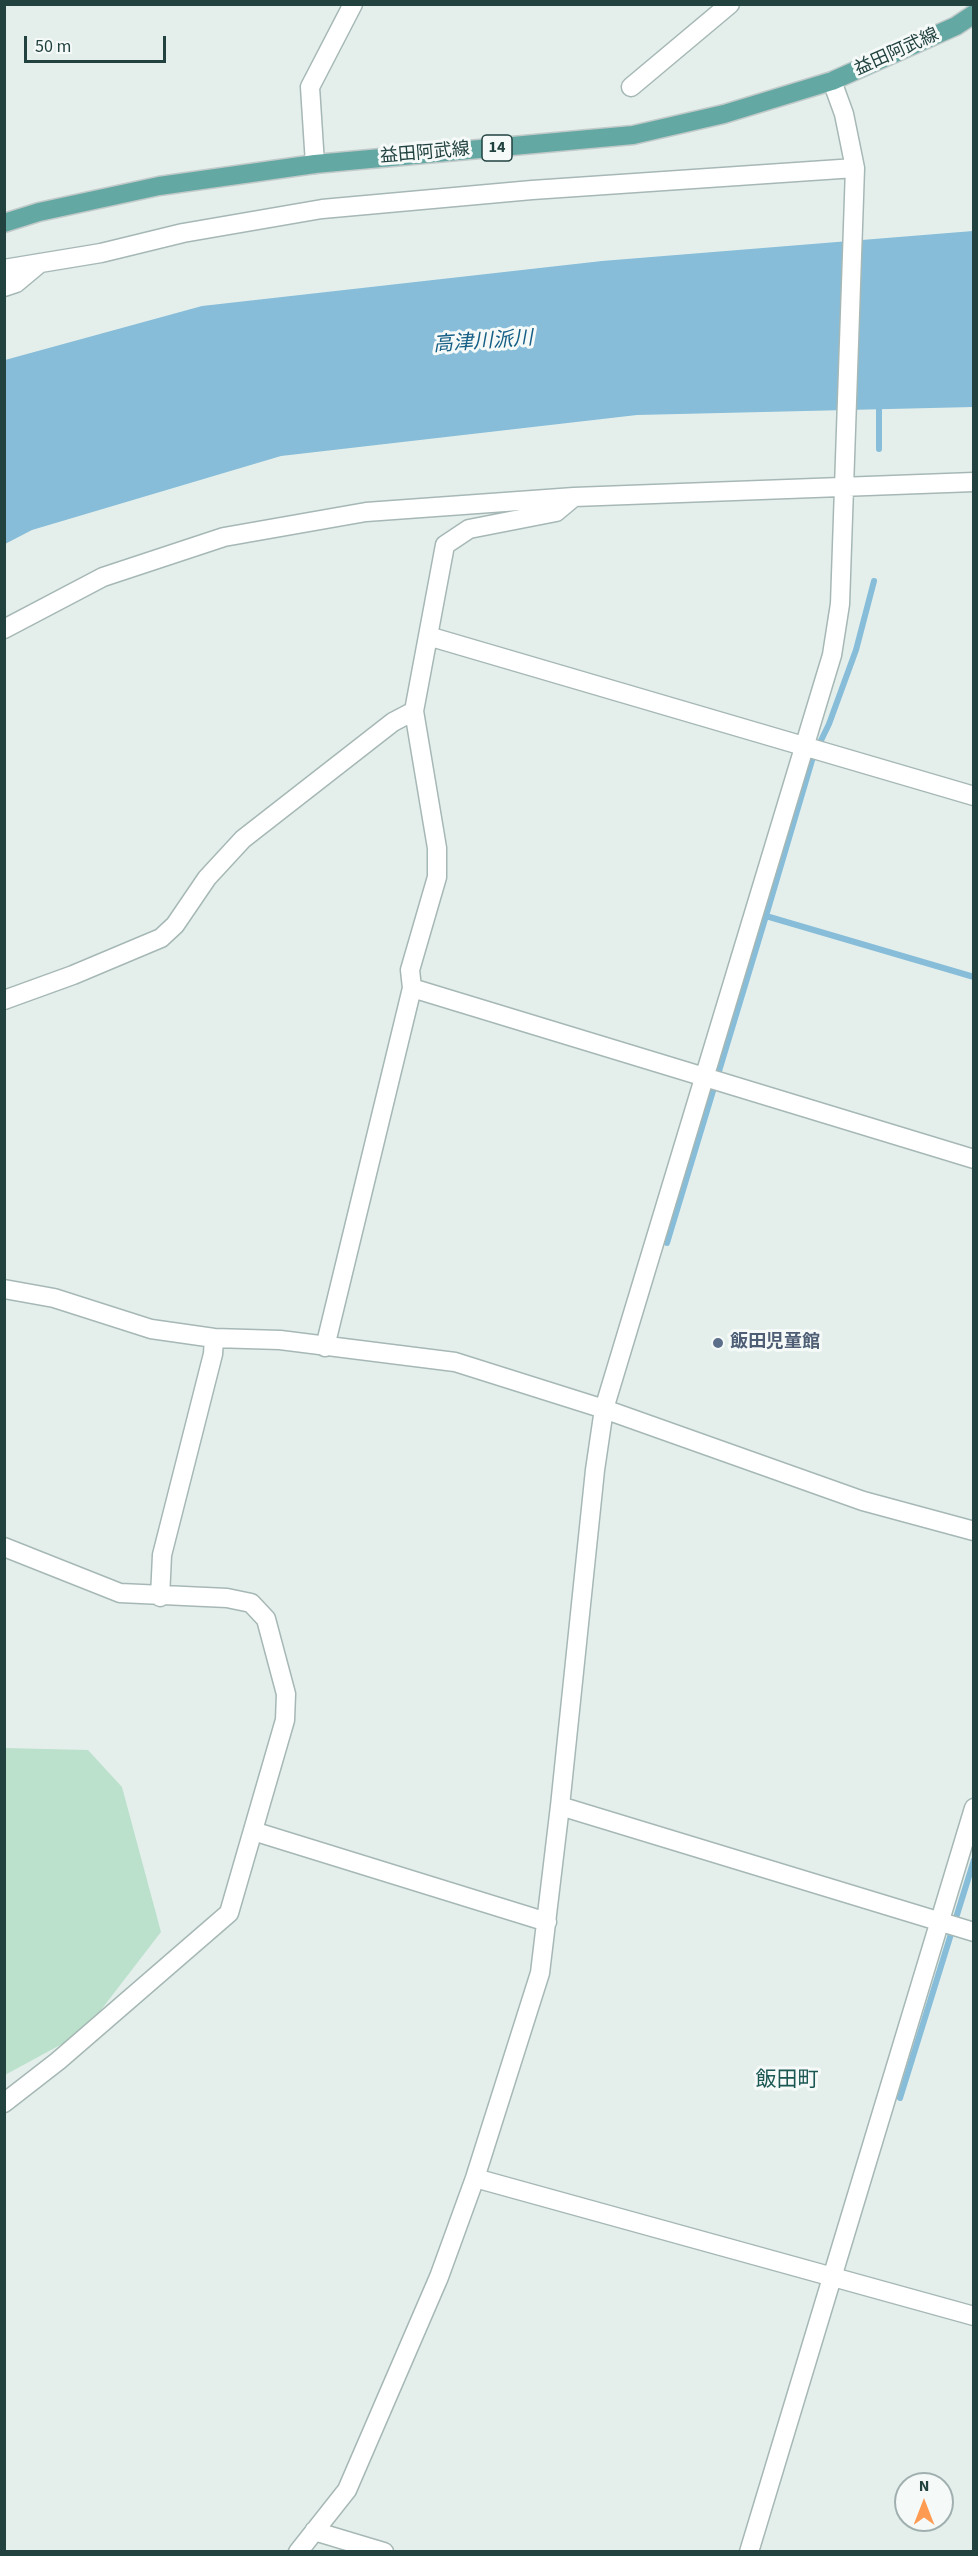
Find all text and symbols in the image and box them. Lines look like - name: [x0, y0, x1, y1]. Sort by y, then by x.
- scale bar: [27, 24, 170, 62]
- street label: 益田阿武線: [851, 25, 943, 81]
- text: 50 m: [35, 34, 71, 59]
- road number: 14: [482, 135, 512, 161]
- street label: 益田阿武線: [379, 139, 471, 169]
- water label: 高津川派川: [432, 328, 534, 358]
- place label: 飯田児童館: [730, 1332, 820, 1354]
- marker: 飯田児童館: [711, 1336, 725, 1350]
- district label: 飯田町: [756, 2068, 818, 2094]
- north arrow: [894, 2472, 954, 2532]
- text: N: [919, 2475, 929, 2497]

